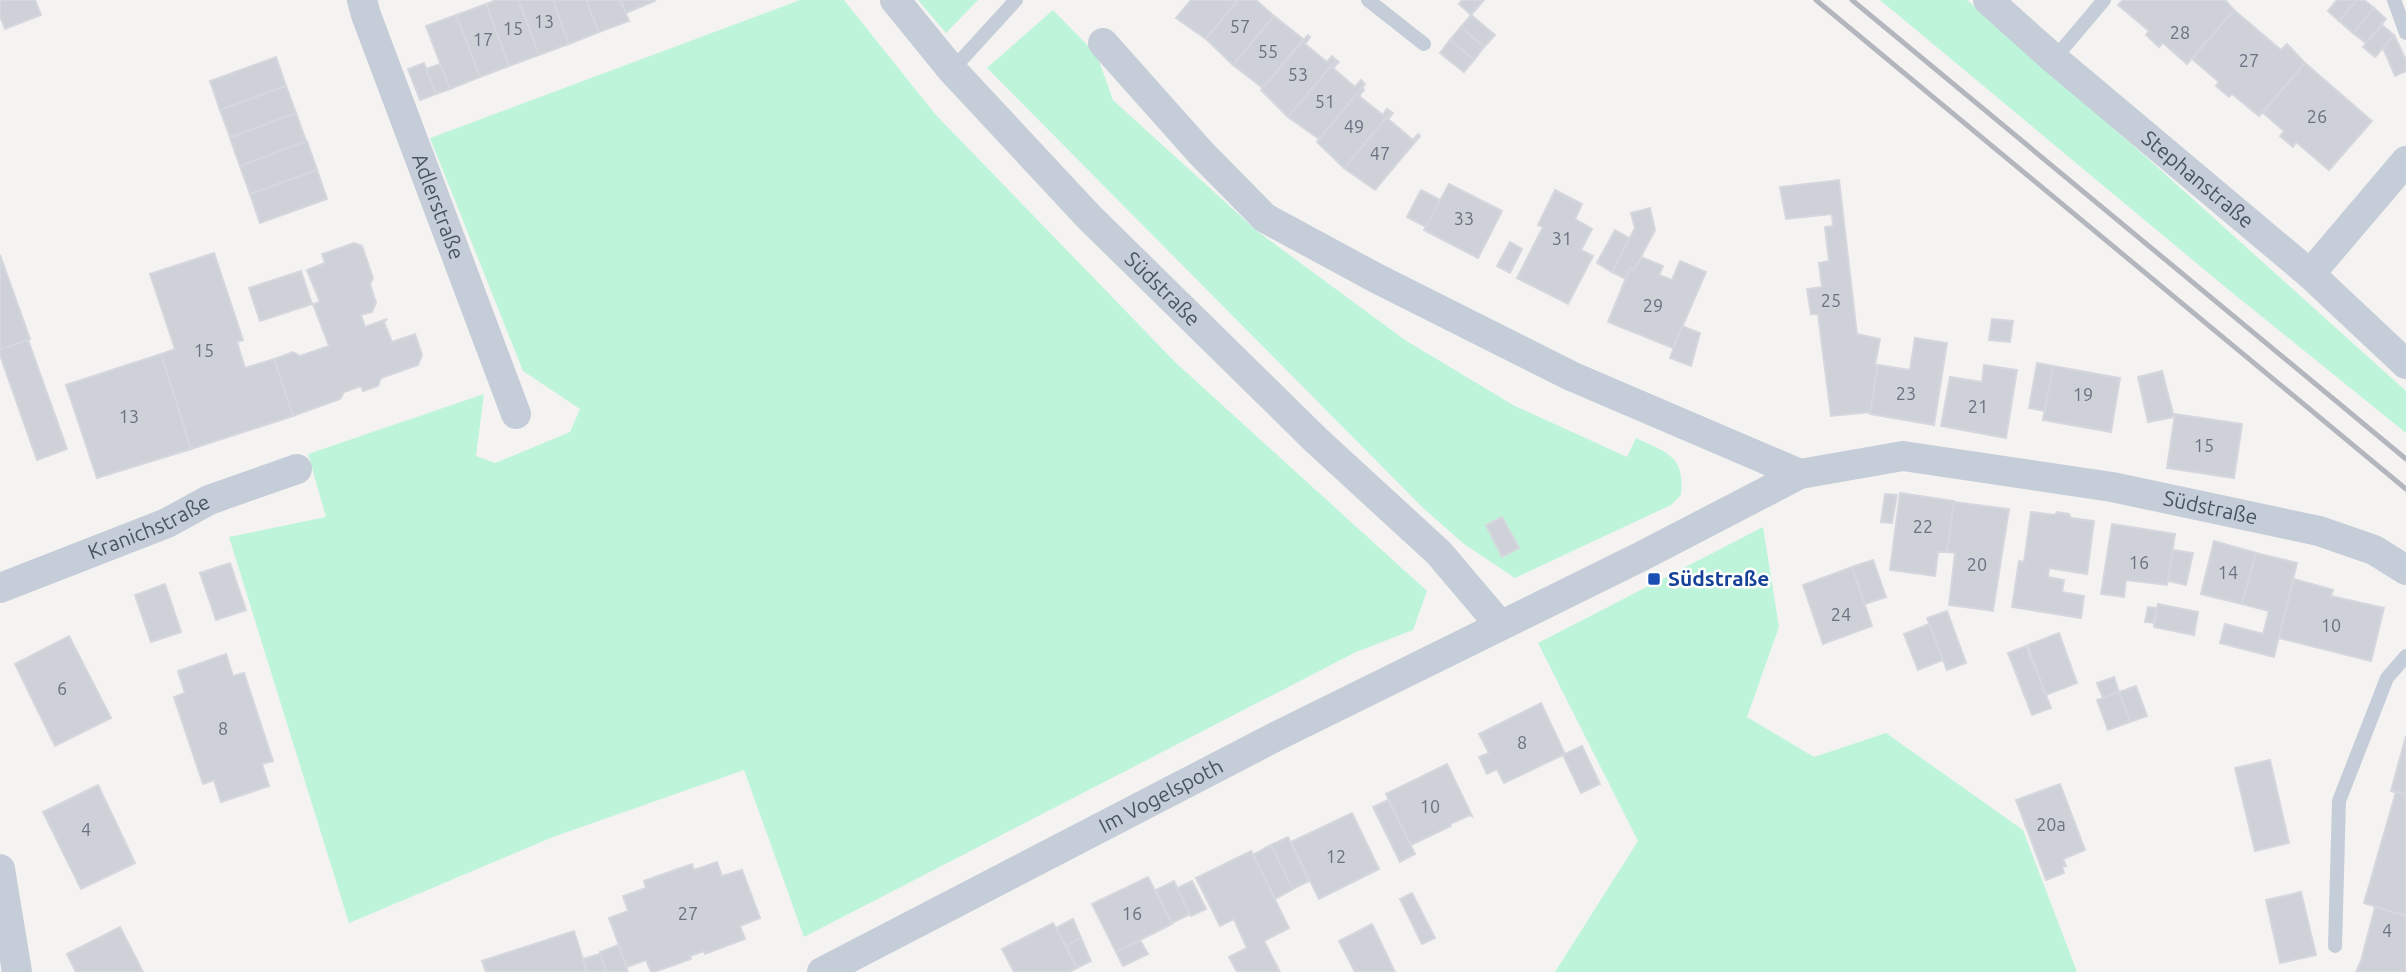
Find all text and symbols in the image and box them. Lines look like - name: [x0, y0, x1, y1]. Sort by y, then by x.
- house number: 13: [534, 11, 554, 31]
- house number: 57: [1230, 16, 1250, 36]
- house number: 15: [503, 18, 523, 38]
- house number: 28: [2170, 22, 2190, 42]
- house number: 17: [473, 29, 493, 49]
- house number: 55: [1258, 41, 1278, 61]
- house number: 27: [2239, 50, 2259, 70]
- house number: 53: [1288, 64, 1308, 84]
- house number: 51: [1315, 91, 1335, 111]
- house number: 26: [2307, 106, 2327, 126]
- house number: 49: [1344, 116, 1364, 136]
- street label: Stephanstraße: [2138, 125, 2259, 232]
- house number: 47: [1370, 143, 1390, 163]
- street label: Adlerstraße: [408, 150, 470, 262]
- house number: 33: [1454, 208, 1474, 228]
- house number: 31: [1552, 228, 1572, 248]
- street label: Südstraße: [1120, 246, 1206, 330]
- house number: 25: [1821, 290, 1841, 310]
- house number: 29: [1643, 295, 1663, 315]
- house number: 15: [194, 340, 214, 360]
- house number: 23: [1896, 383, 1916, 403]
- house number: 19: [2073, 384, 2093, 404]
- house number: 21: [1968, 396, 1988, 416]
- house number: 13: [119, 406, 139, 426]
- house number: 15: [2194, 435, 2214, 455]
- street label: Südstraße: [2161, 485, 2260, 529]
- street label: Kranichstraße: [84, 489, 214, 564]
- house number: 22: [1913, 516, 1933, 536]
- house number: 16: [2129, 552, 2149, 572]
- house number: 20: [1967, 554, 1987, 574]
- house number: 14: [2218, 562, 2238, 582]
- place label: Südstraße: [1668, 566, 1769, 590]
- marker: Südstraße: [1646, 571, 1662, 587]
- house number: 24: [1831, 604, 1851, 624]
- house number: 10: [2321, 615, 2341, 635]
- house number: 6: [57, 678, 67, 698]
- house number: 8: [218, 718, 228, 738]
- house number: 8: [1517, 732, 1527, 752]
- street label: Im Vogelspoth: [1095, 753, 1227, 837]
- house number: 10: [1420, 796, 1440, 816]
- house number: 20a: [2036, 814, 2066, 834]
- house number: 4: [81, 819, 91, 839]
- house number: 12: [1326, 846, 1346, 866]
- house number: 27: [678, 903, 698, 923]
- house number: 16: [1122, 903, 1142, 923]
- house number: 4: [2382, 920, 2392, 940]

